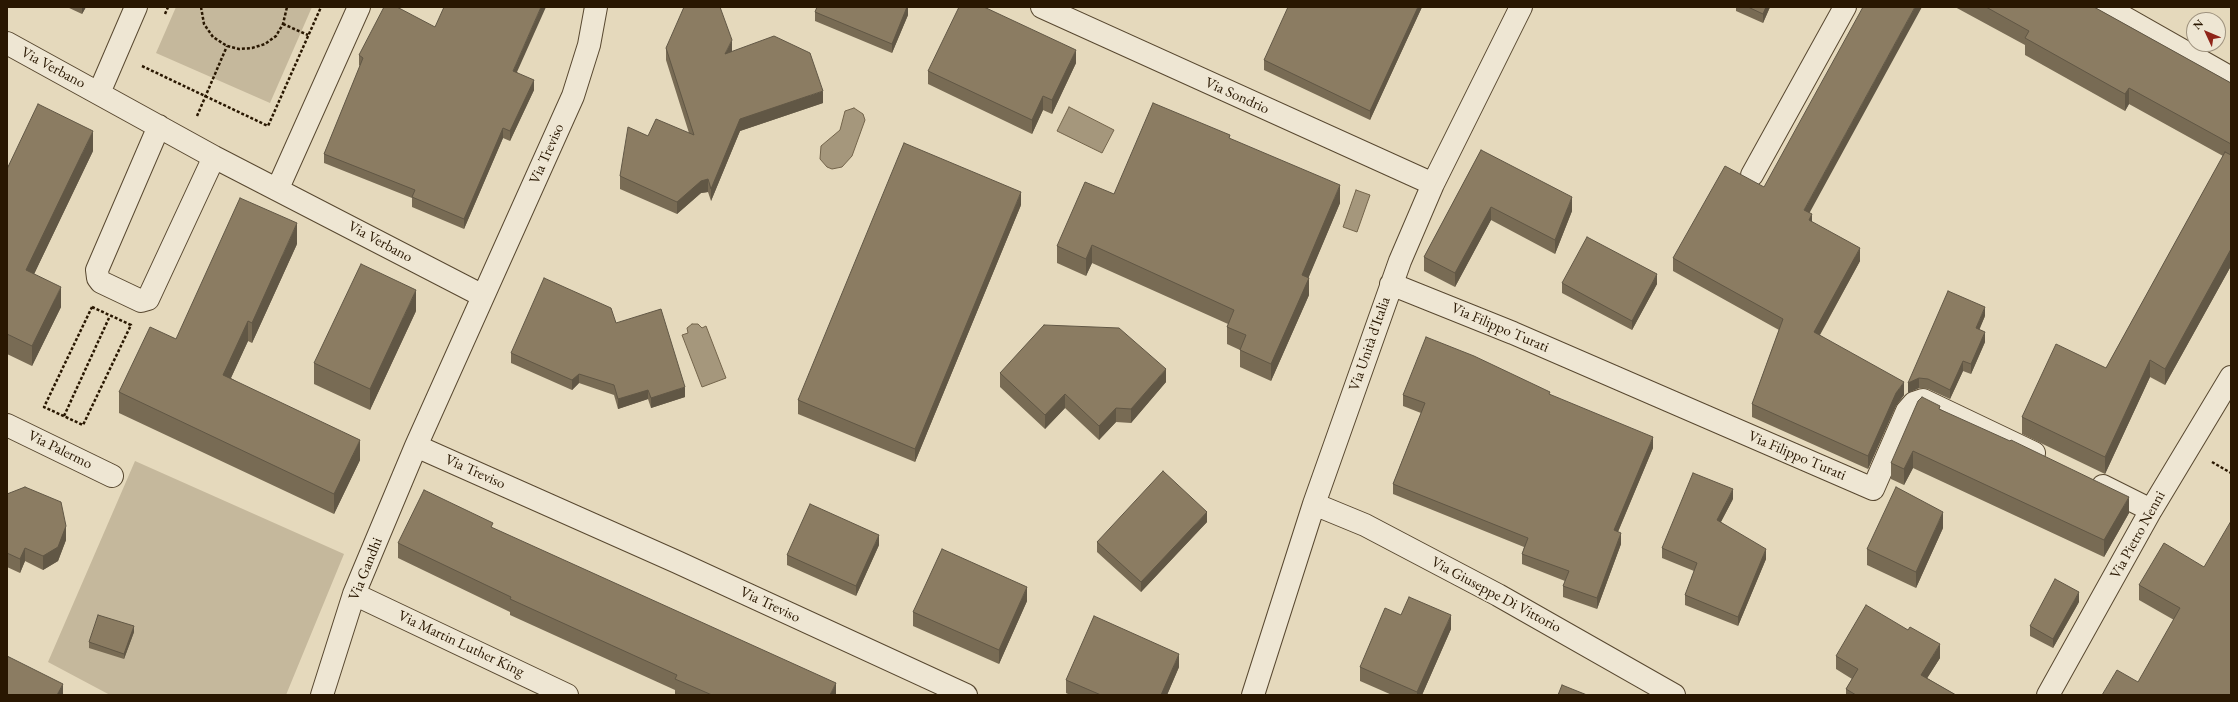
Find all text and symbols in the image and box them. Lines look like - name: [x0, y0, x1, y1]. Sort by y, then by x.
- north arrow: [2186, 12, 2226, 52]
- text: N: [2190, 16, 2206, 32]
- street label: Via Verbano: [18, 43, 88, 93]
- street label: Via Sondrio: [1202, 74, 1272, 118]
- street label: Via Treviso: [526, 121, 568, 187]
- street label: Via Verbano: [345, 217, 415, 267]
- street label: Via Unità d'Italia: [1345, 295, 1395, 393]
- street label: Via Filippo Turati: [1448, 299, 1552, 357]
- street label: Via Palermo: [25, 427, 95, 473]
- street label: Via Filippo Turati: [1745, 427, 1849, 485]
- street label: Via Treviso: [442, 451, 508, 493]
- street label: Via Pietro Nenni: [2106, 488, 2170, 582]
- street label: Via Gandhi: [345, 535, 387, 603]
- street label: Via Giuseppe Di Vittorio: [1428, 553, 1564, 637]
- street label: Via Treviso: [737, 583, 803, 627]
- street label: Via Martin Luther King: [395, 607, 527, 681]

